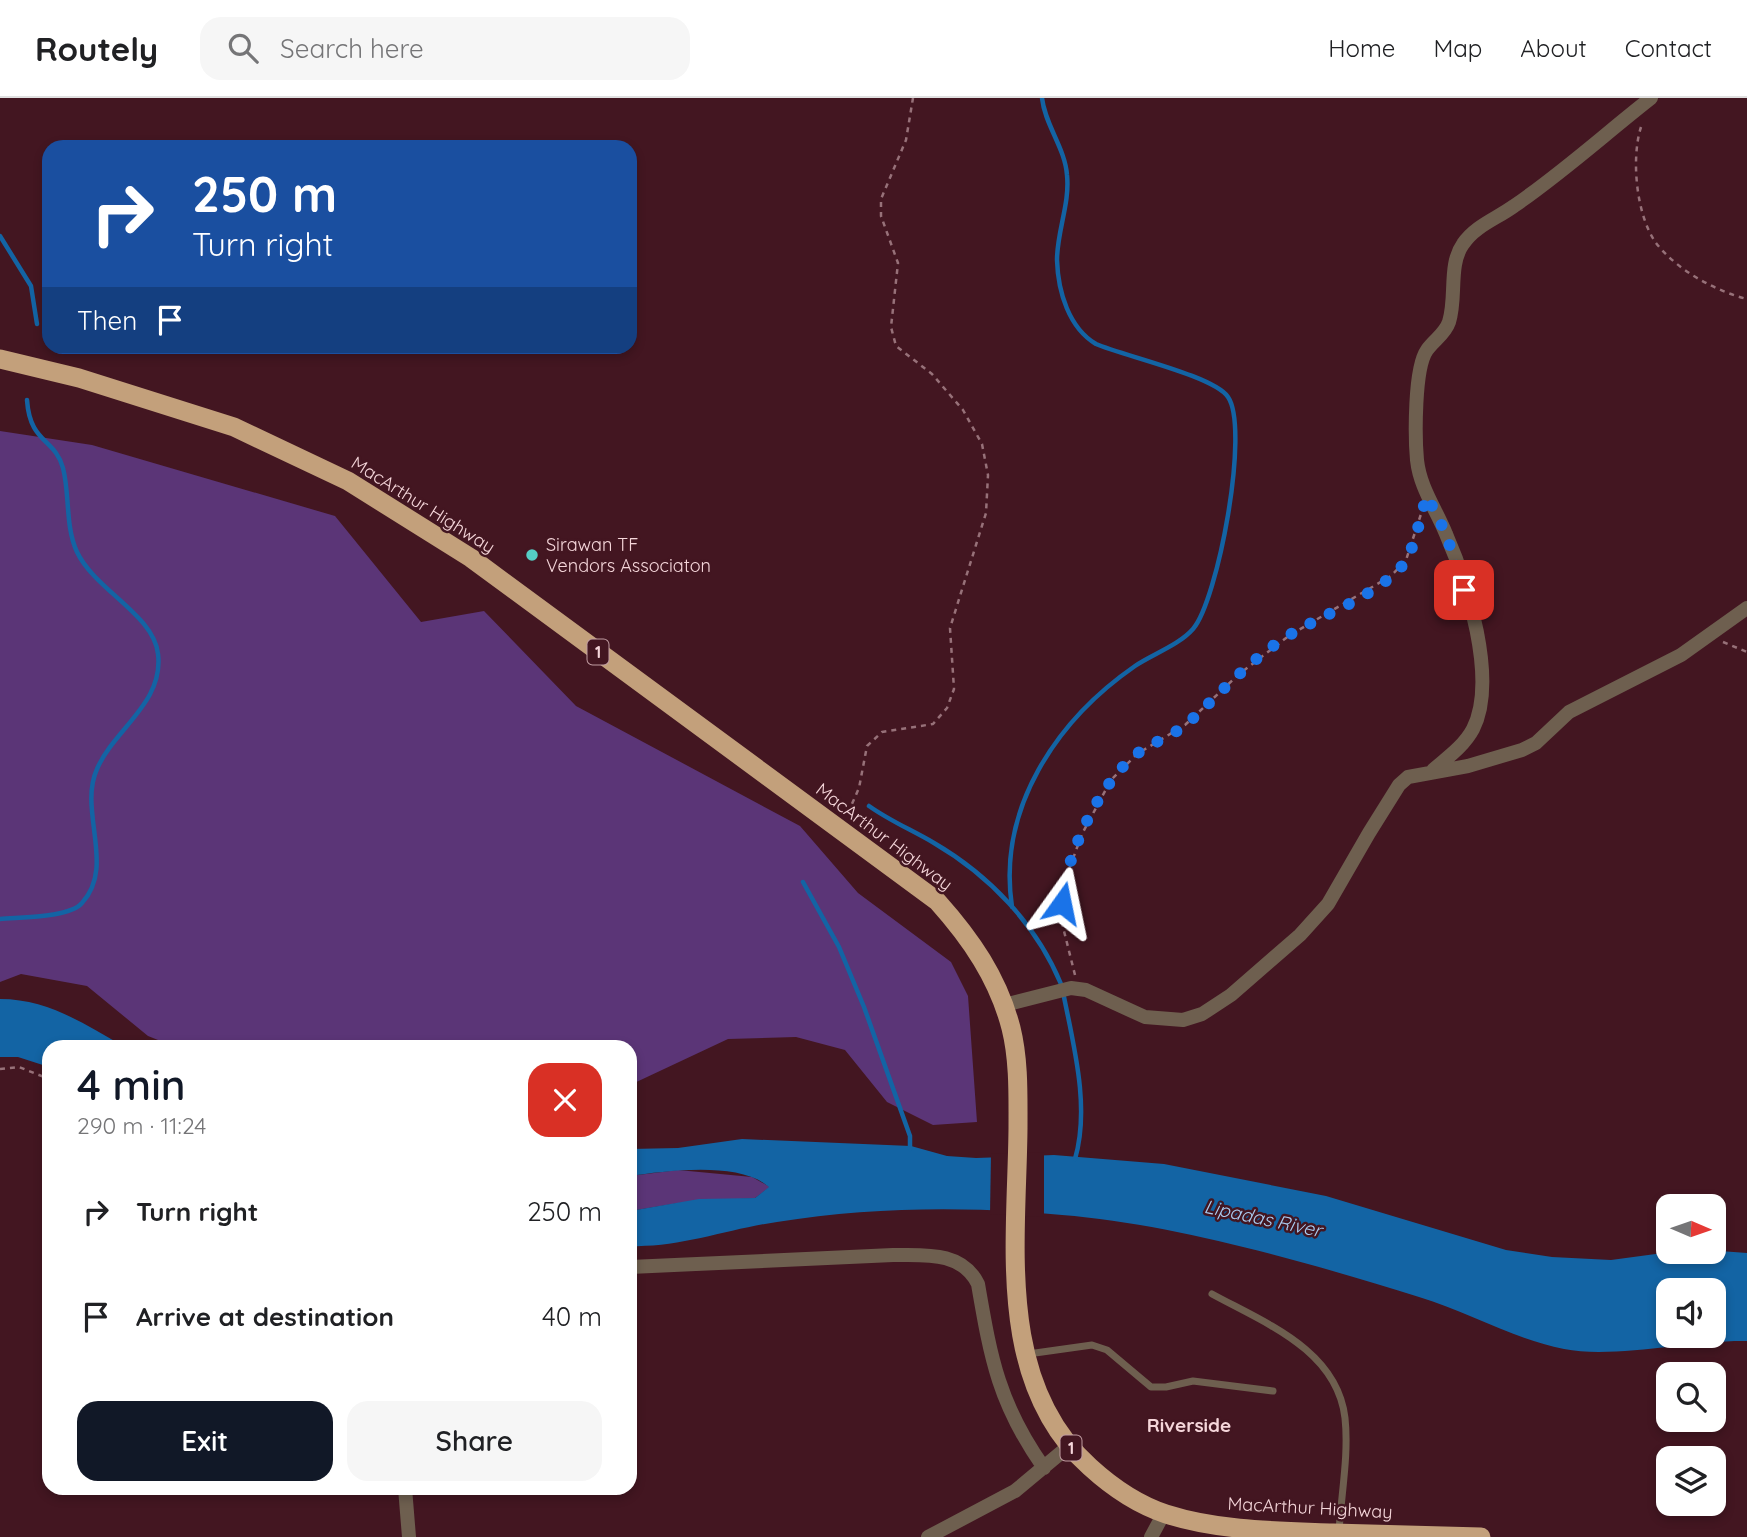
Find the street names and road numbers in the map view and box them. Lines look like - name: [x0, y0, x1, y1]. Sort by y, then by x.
- street label: MacArthur Highway: [347, 451, 499, 558]
- road number: 1: [588, 639, 608, 664]
- street label: MacArthur Highway: [811, 778, 957, 895]
- road number: 1: [1060, 1436, 1082, 1460]
- street label: MacArthur Highway: [1227, 1492, 1393, 1523]

